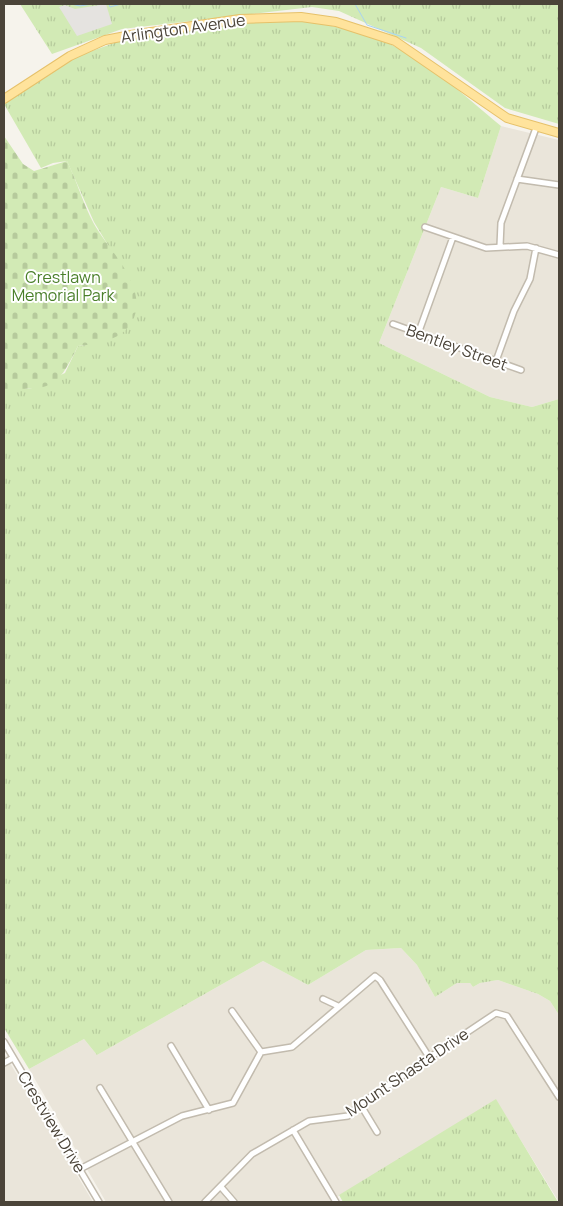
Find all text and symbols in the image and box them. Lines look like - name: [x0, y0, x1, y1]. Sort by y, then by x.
- street label: Arlington Avenue: [119, 8, 247, 48]
- park label: Crestlawn Memorial Park: [12, 266, 115, 306]
- street label: Bentley Street: [403, 318, 511, 376]
- street label: Mount Shasta Drive: [341, 1023, 473, 1121]
- street label: Crestview Drive: [13, 1067, 91, 1177]

